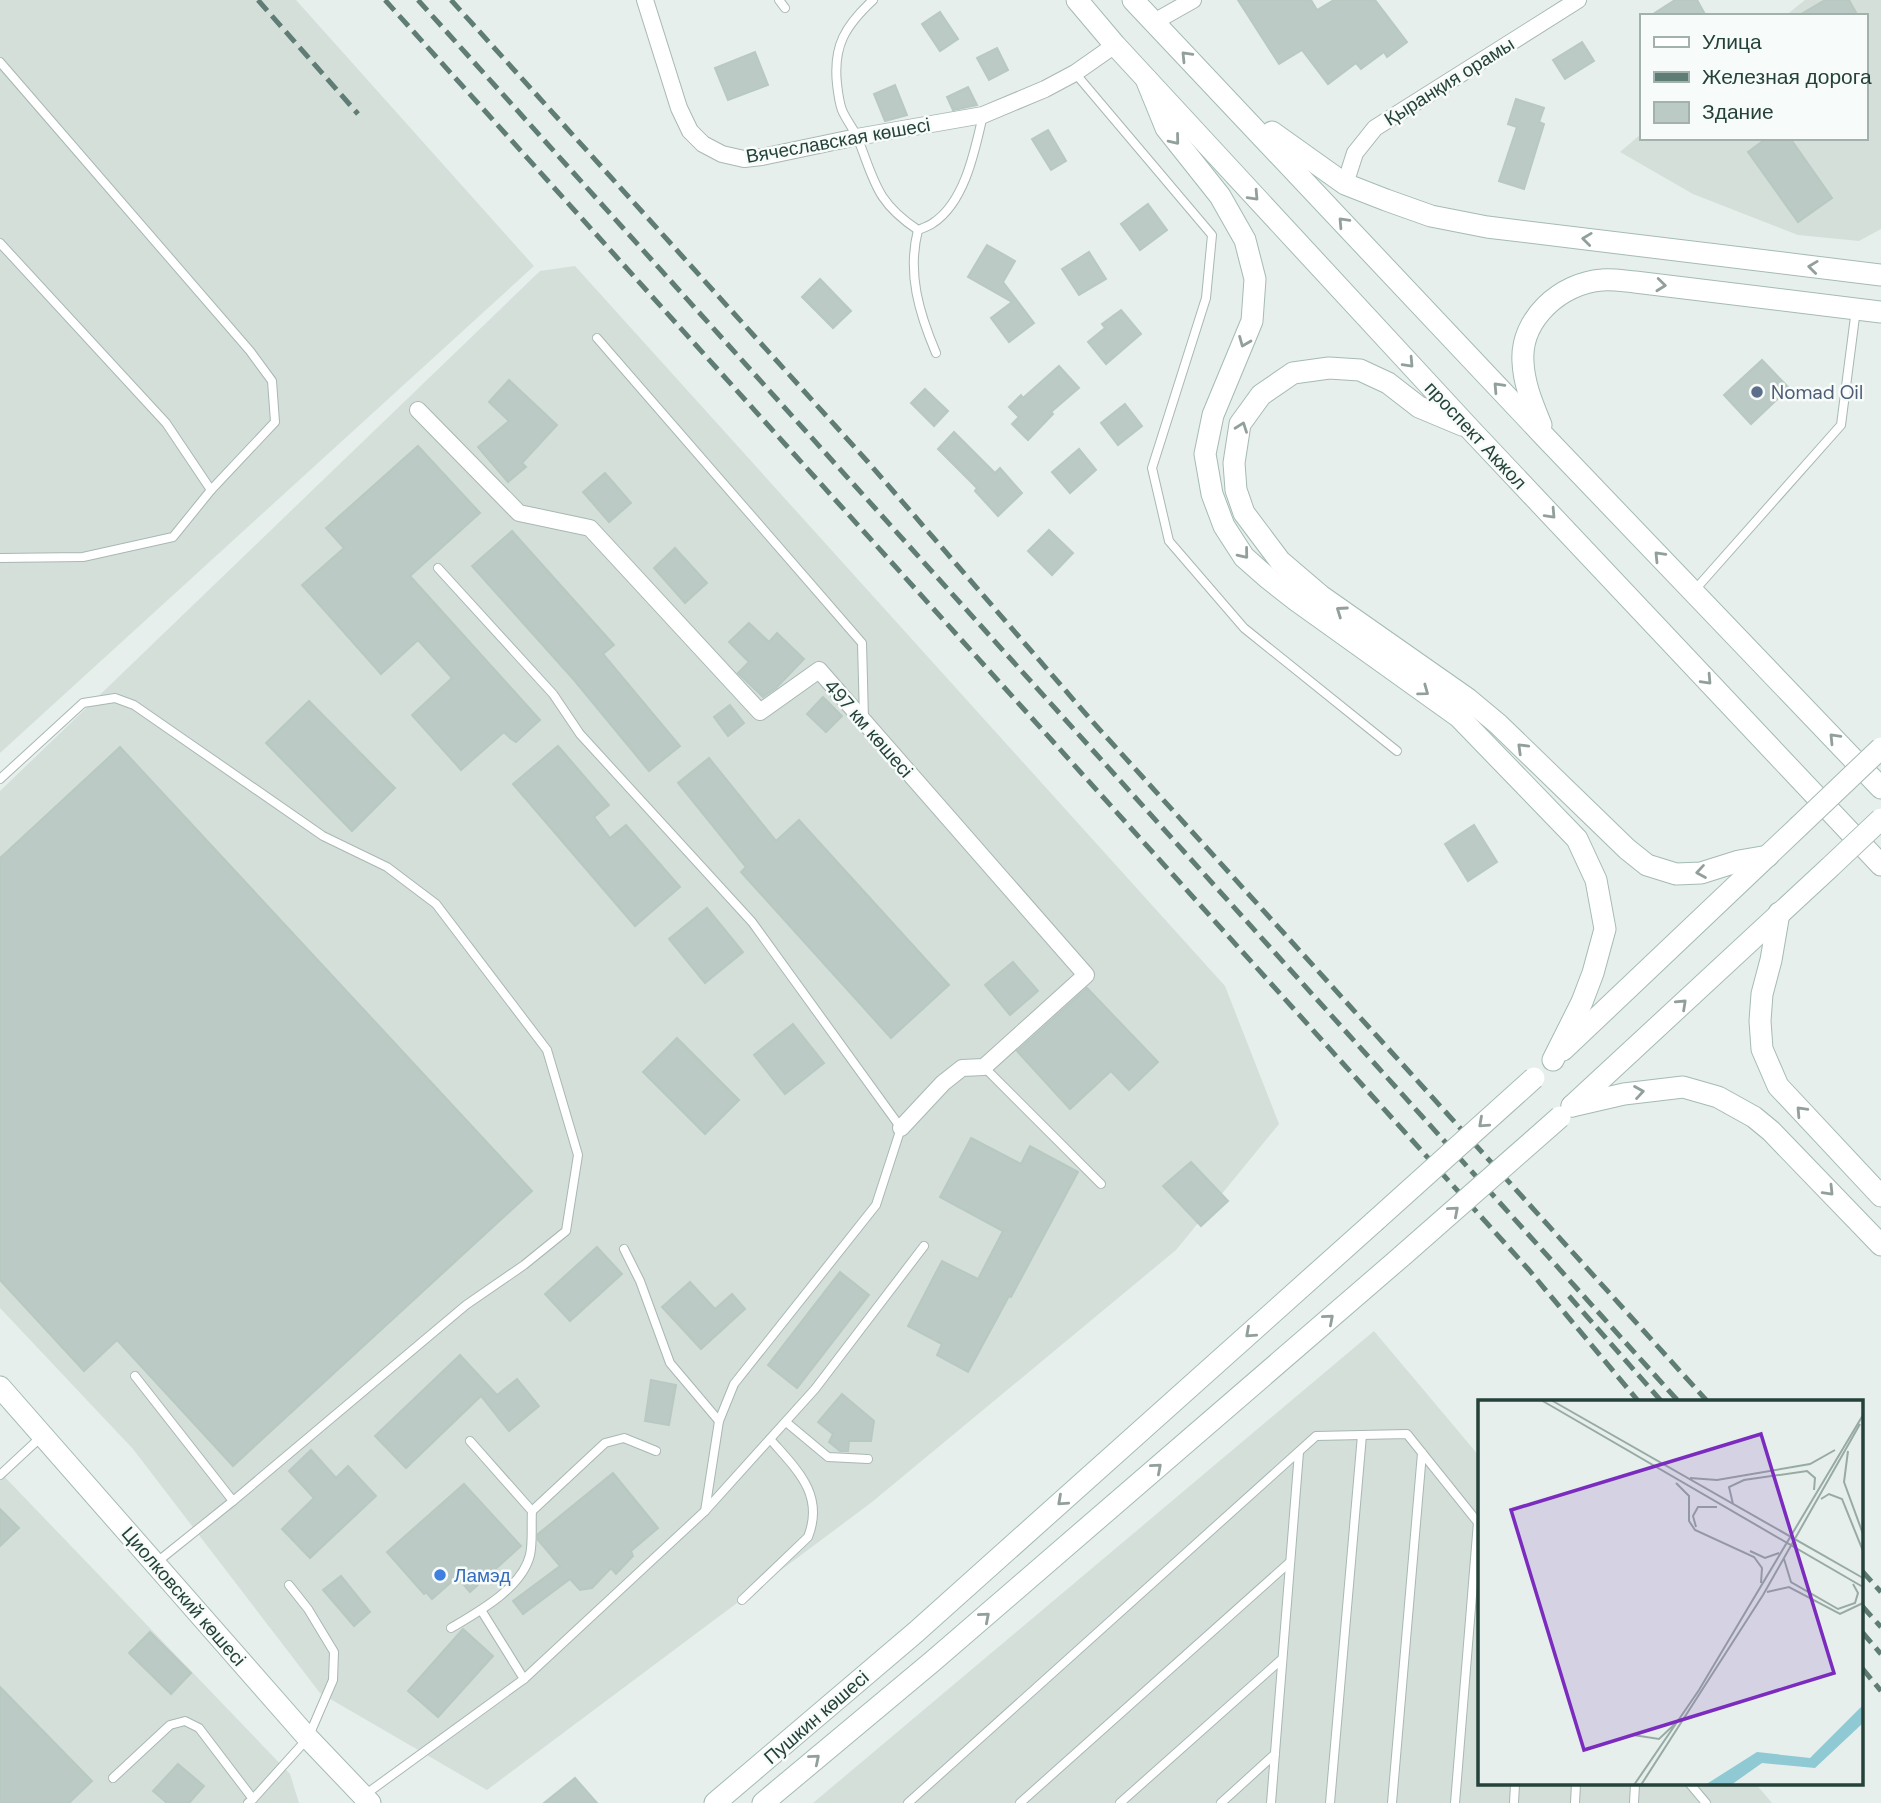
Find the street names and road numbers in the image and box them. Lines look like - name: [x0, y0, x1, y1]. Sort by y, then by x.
- street label: Қыранқия орамы: [1379, 31, 1519, 132]
- street label: Вячеславская көшесі: [744, 112, 932, 169]
- street label: проспект Акжол: [1419, 376, 1532, 495]
- street label: 497 км көшесі: [819, 674, 918, 783]
- street label: Циолковский көшесі: [116, 1521, 251, 1671]
- street label: Пушкин көшесі: [759, 1665, 874, 1770]

